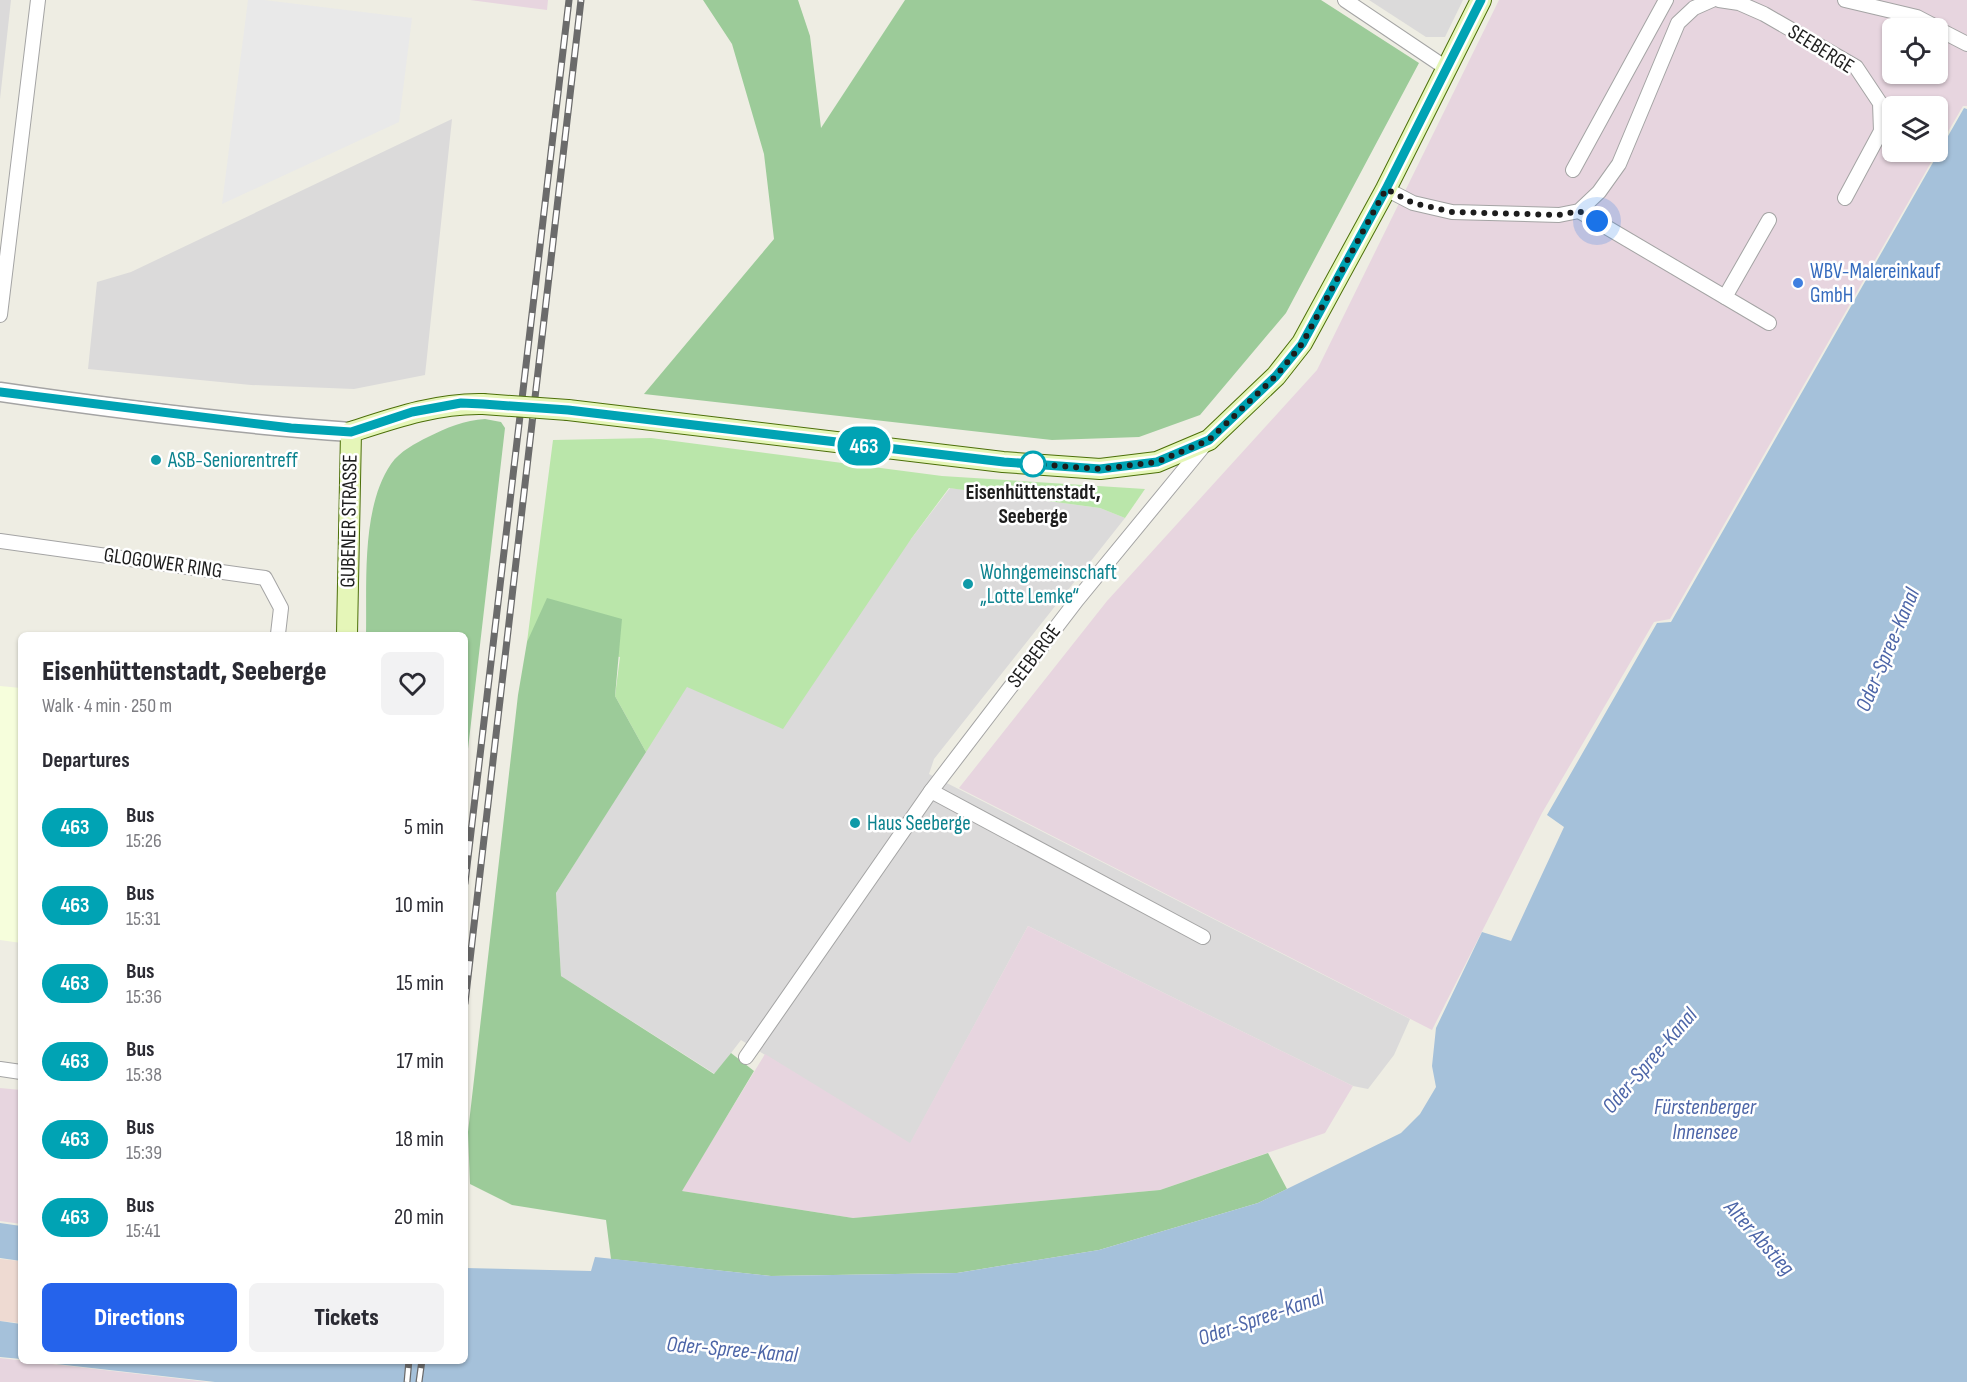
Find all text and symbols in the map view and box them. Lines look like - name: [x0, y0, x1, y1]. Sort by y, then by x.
- map controls: [1882, 18, 1948, 162]
- button: locate: [1882, 18, 1948, 84]
- street label: SEEBERGE: [1783, 19, 1859, 79]
- button: layers: [1882, 96, 1948, 162]
- your location: [1582, 206, 1612, 236]
- place label: WBV-Malereinkauf GmbH: [1810, 259, 1941, 308]
- marker: WBV-Malereinkauf GmbH: [1791, 276, 1805, 290]
- line badge: 463: [830, 426, 898, 466]
- text: 463: [849, 434, 879, 459]
- place label: ASB-Seniorentreff: [167, 448, 299, 473]
- marker: Eisenhüttenstadt, Seeberge: [1020, 451, 1046, 477]
- marker: ASB-Seniorentreff: [149, 453, 163, 467]
- street label: GUBENER STRASSE: [335, 454, 363, 588]
- place label: Eisenhüttenstadt, Seeberge: [965, 480, 1101, 529]
- street label: GLOGOWER RING: [102, 542, 224, 584]
- place label: Wohngemeinschaft „Lotte Lemke“: [980, 560, 1117, 609]
- marker: Wohngemeinschaft „Lotte Lemke“: [961, 577, 975, 591]
- water label: Oder-Spree-Kanal: [1850, 583, 1926, 716]
- street label: SEEBERGE: [1002, 619, 1066, 693]
- button: heart: [381, 652, 444, 715]
- text: Eisenhüttenstadt, Seeberge: [42, 655, 327, 688]
- text: Walk · 4 min · 250 m: [42, 694, 172, 718]
- text: Departures: [42, 747, 130, 774]
- text: Bus: [126, 802, 155, 829]
- place label: Haus Seeberge: [867, 811, 971, 836]
- text: 5 min: [404, 814, 444, 841]
- text: 463: [60, 815, 90, 840]
- marker: Haus Seeberge: [848, 816, 862, 830]
- text: 15:26: [126, 829, 162, 853]
- text: Bus: [126, 880, 155, 907]
- text: 10 min: [395, 892, 444, 919]
- text: 463: [60, 893, 90, 918]
- text: 15:31: [126, 907, 160, 931]
- text: Bus: [126, 958, 155, 985]
- text: 15 min: [396, 970, 444, 997]
- text: 463: [60, 971, 90, 996]
- text: 15:36: [126, 985, 162, 1009]
- water label: Oder-Spree-Kanal: [1597, 1002, 1704, 1119]
- text: Bus: [126, 1036, 155, 1063]
- text: 17 min: [396, 1048, 444, 1075]
- text: 463: [60, 1049, 90, 1074]
- text: 15:38: [126, 1063, 162, 1087]
- water label: Fürstenberger Innensee: [1654, 1094, 1757, 1146]
- text: Bus: [126, 1114, 155, 1141]
- text: 18 min: [396, 1126, 444, 1153]
- text: 463: [60, 1127, 90, 1152]
- text: 15:39: [126, 1141, 162, 1165]
- text: Bus: [126, 1192, 155, 1219]
- water label: Alter Abstieg: [1717, 1194, 1800, 1281]
- text: 20 min: [394, 1204, 444, 1231]
- text: 463: [60, 1205, 90, 1230]
- text: 15:41: [126, 1219, 160, 1243]
- button: Directions: [42, 1283, 237, 1352]
- button: Tickets: [249, 1283, 444, 1352]
- water label: Oder-Spree-Kanal: [1194, 1284, 1328, 1352]
- water label: Oder-Spree-Kanal: [665, 1331, 800, 1369]

